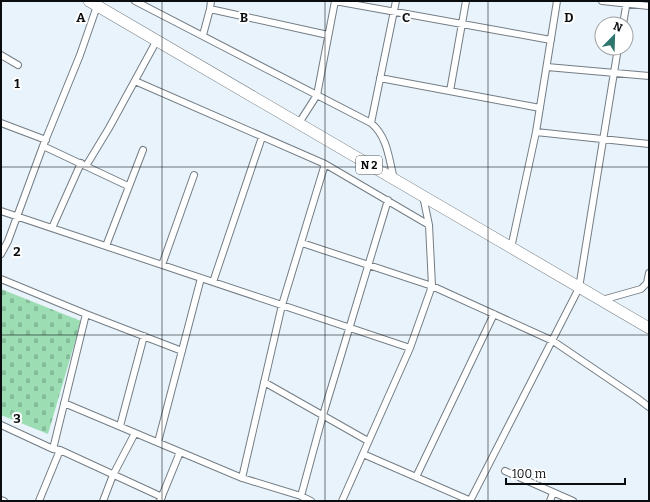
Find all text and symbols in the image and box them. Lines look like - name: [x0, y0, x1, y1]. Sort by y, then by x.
- text: A: [76, 10, 86, 25]
- text: B: [240, 10, 248, 25]
- text: C: [402, 10, 410, 25]
- text: D: [564, 10, 574, 25]
- north arrow: [594, 16, 634, 56]
- text: N: [611, 20, 625, 35]
- text: 1: [14, 76, 20, 91]
- road number: N 2: [356, 156, 382, 174]
- text: 2: [13, 244, 21, 259]
- text: 3: [13, 411, 21, 426]
- scale bar: [506, 460, 625, 486]
- text: 100 m: [512, 467, 547, 481]

